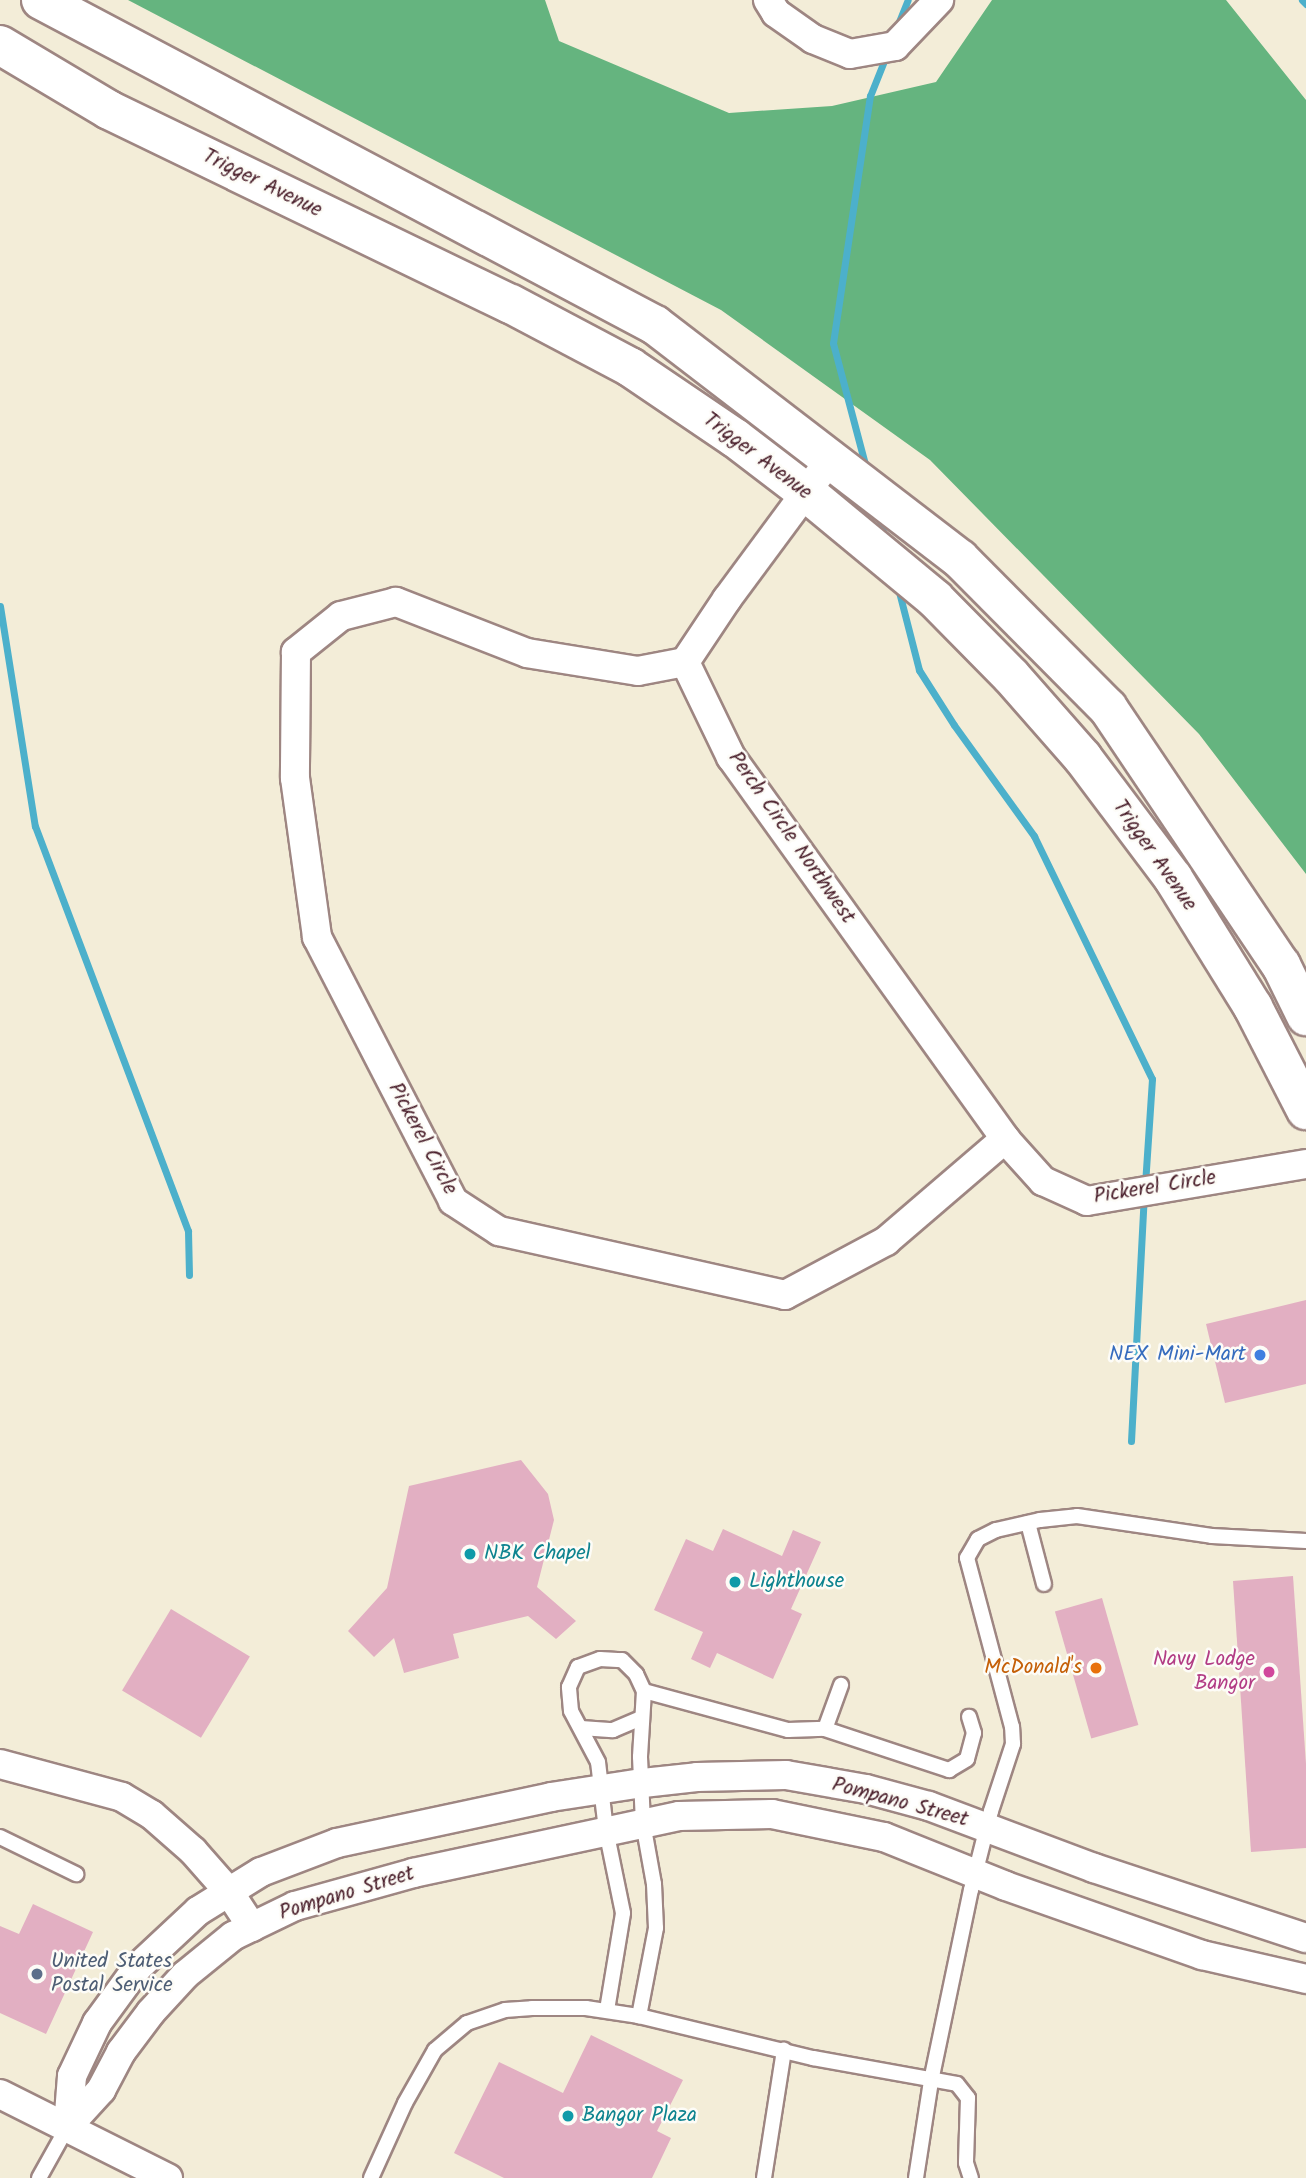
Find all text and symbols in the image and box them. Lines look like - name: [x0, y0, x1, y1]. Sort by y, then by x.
- street label: Trigger Avenue: [198, 144, 326, 224]
- street label: Trigger Avenue: [698, 408, 816, 506]
- street label: Perch Circle Northwest: [722, 747, 860, 929]
- street label: Trigger Avenue: [1106, 796, 1202, 916]
- street label: Pickerel Circle: [382, 1079, 462, 1199]
- street label: Pickerel Circle: [1092, 1166, 1218, 1210]
- place label: NEX Mini-Mart: [1109, 1342, 1246, 1368]
- marker: NEX Mini-Mart: [1252, 1347, 1268, 1363]
- place label: NBK Chapel: [484, 1541, 591, 1567]
- marker: NBK Chapel: [462, 1546, 478, 1562]
- place label: Lighthouse: [749, 1569, 844, 1595]
- marker: Lighthouse: [727, 1574, 743, 1590]
- place label: Navy Lodge Bangor: [1153, 1647, 1255, 1697]
- place label: McDonald's: [984, 1655, 1082, 1681]
- marker: McDonald's: [1088, 1660, 1104, 1676]
- marker: Navy Lodge Bangor: [1261, 1664, 1277, 1680]
- street label: Pompano Street: [829, 1773, 971, 1833]
- street label: Pompano Street: [276, 1861, 418, 1927]
- place label: United States Postal Service: [51, 1949, 173, 1999]
- marker: United States Postal Service: [29, 1966, 45, 1982]
- place label: Bangor Plaza: [582, 2103, 697, 2129]
- marker: Bangor Plaza: [560, 2108, 576, 2124]

